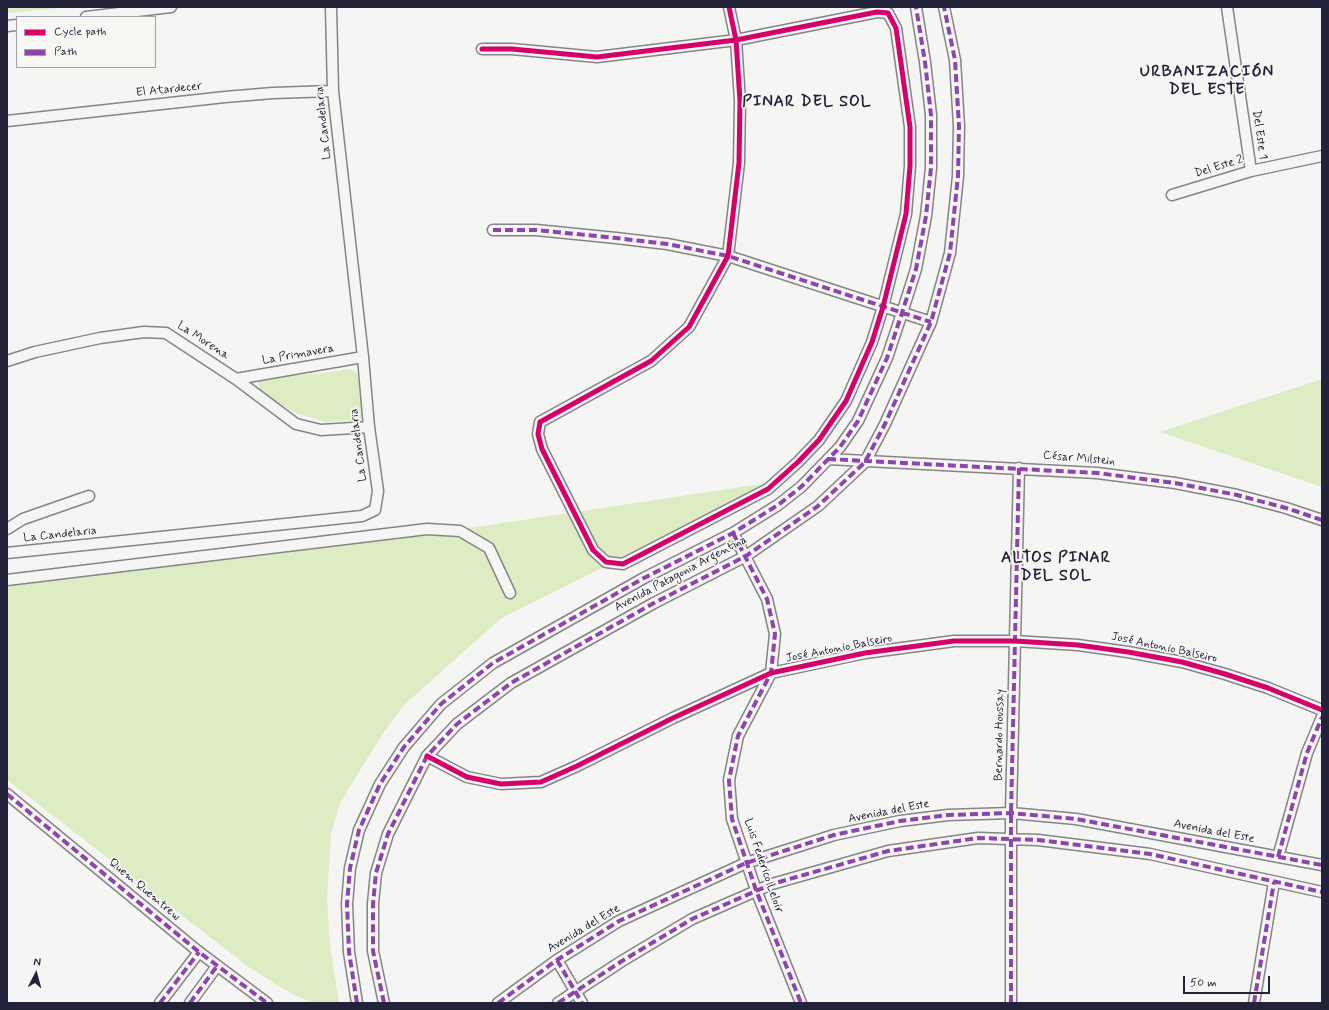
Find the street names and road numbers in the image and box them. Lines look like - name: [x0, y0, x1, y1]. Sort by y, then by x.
- street label: El Atardecer: [135, 79, 203, 101]
- street label: La Candelaria: [313, 86, 335, 160]
- street label: Del Este 1: [1248, 109, 1270, 161]
- street label: Del Este 2: [1193, 153, 1245, 181]
- street label: La Morena: [174, 319, 232, 363]
- street label: La Primavera: [261, 342, 335, 368]
- street label: La Candelaria: [347, 408, 371, 482]
- street label: César Milstein: [1042, 449, 1116, 469]
- street label: La Candelaria: [23, 524, 97, 546]
- street label: Avenida Patagonia Argentina: [612, 533, 750, 615]
- street label: José Antonio Balseiro: [1110, 630, 1218, 666]
- street label: José Antonio Balseiro: [785, 632, 893, 666]
- street label: Bernardo Houssay: [992, 689, 1008, 781]
- street label: Avenida del Este: [847, 797, 931, 827]
- street label: Luis Federico Leloir: [740, 817, 786, 915]
- street label: Avenida del Este: [1172, 817, 1256, 847]
- street label: Quem Quemtrew: [105, 856, 183, 924]
- street label: Avenida del Este: [545, 902, 623, 956]

